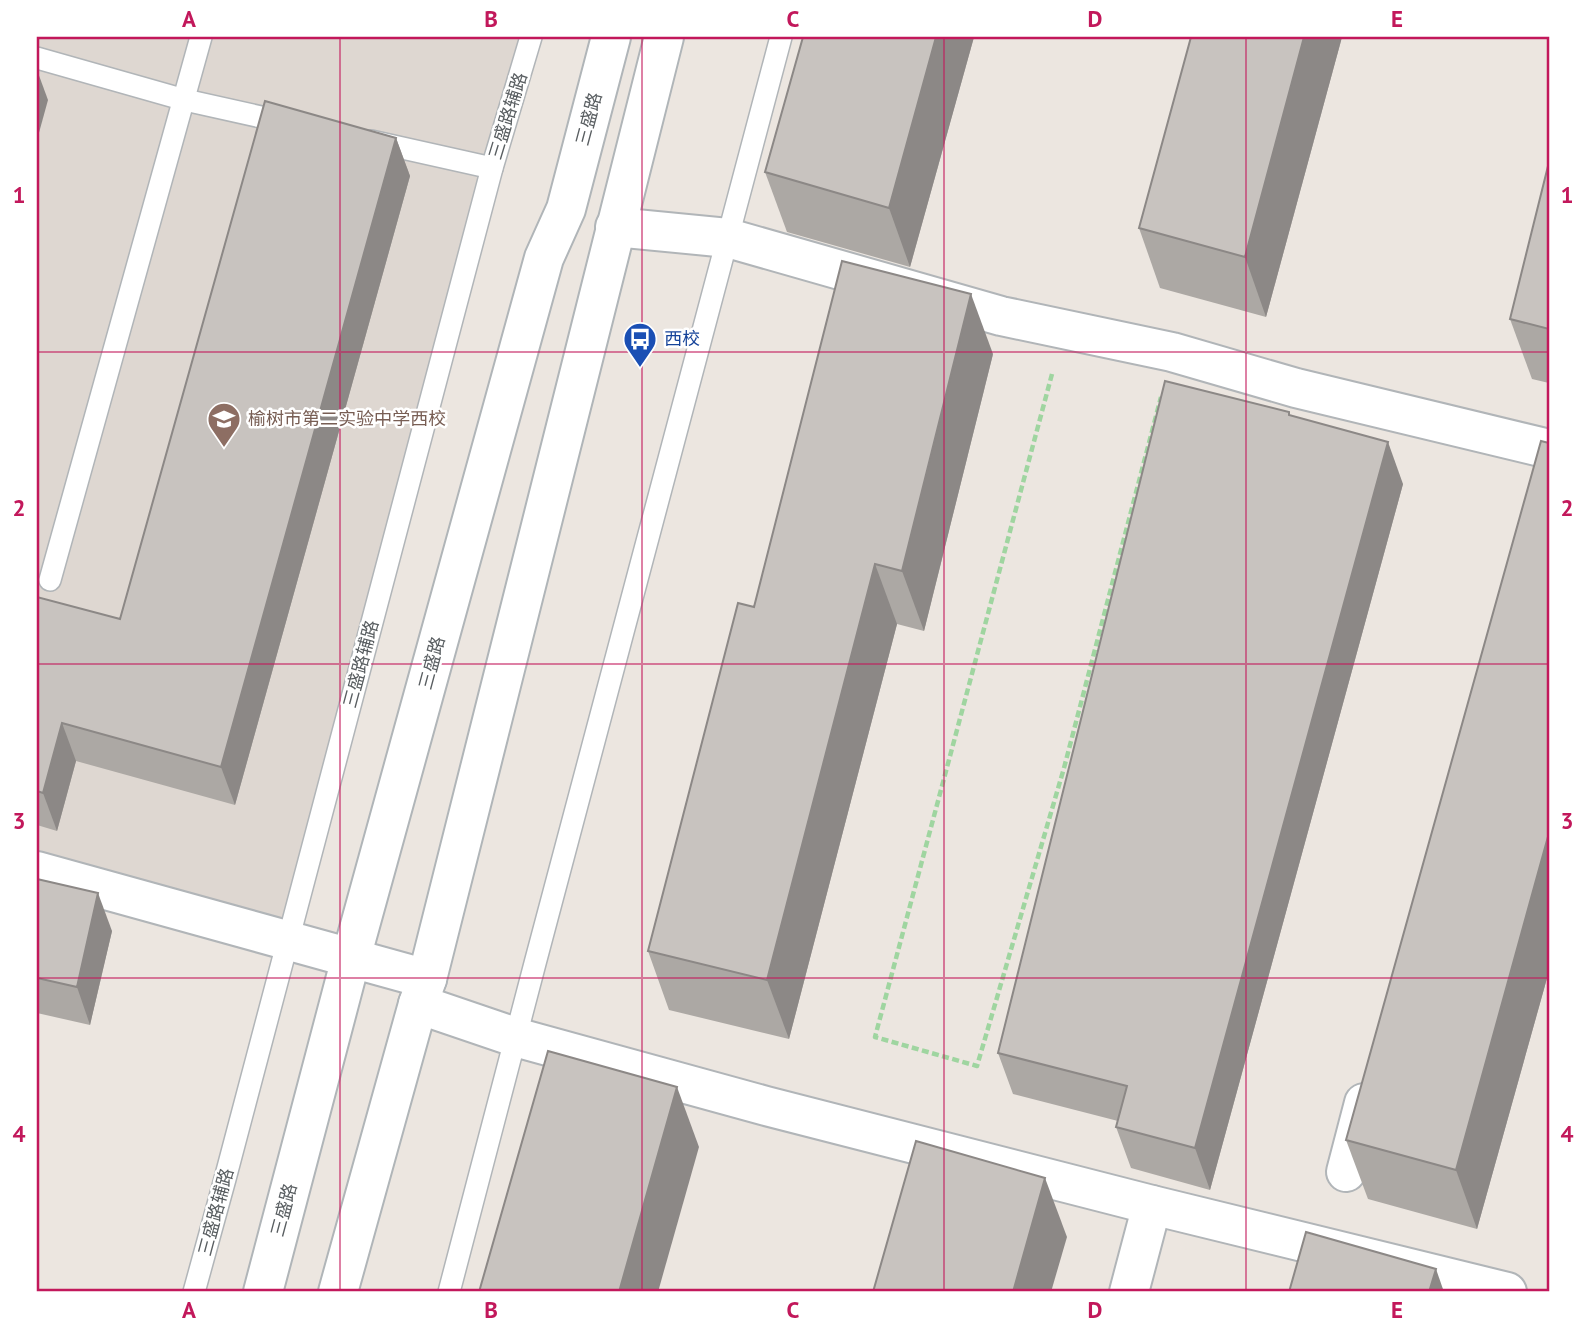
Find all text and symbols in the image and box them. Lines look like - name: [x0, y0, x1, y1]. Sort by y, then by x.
- text: A: [182, 4, 196, 33]
- text: B: [484, 4, 498, 33]
- text: C: [787, 4, 800, 33]
- text: D: [1088, 4, 1102, 33]
- text: E: [1391, 4, 1403, 33]
- street label: 三盛路辅路: [483, 69, 532, 162]
- street label: 三盛路: [570, 90, 607, 148]
- text: 1: [12, 180, 26, 209]
- text: 1: [1560, 180, 1574, 209]
- bus stop icon: 西校: [621, 320, 659, 369]
- place label: 西校: [664, 327, 700, 350]
- school or university icon: 榆树市第二实验中学西校: [205, 400, 243, 449]
- place label: 榆树市第二实验中学西校: [248, 407, 446, 430]
- text: 2: [12, 493, 26, 522]
- text: 2: [1560, 493, 1574, 522]
- street label: 三盛路辅路: [338, 617, 383, 710]
- street label: 三盛路: [413, 634, 450, 692]
- text: 3: [12, 806, 26, 835]
- text: 3: [1560, 806, 1574, 835]
- text: 4: [12, 1119, 26, 1148]
- text: 4: [1560, 1119, 1574, 1148]
- street label: 三盛路辅路: [193, 1165, 238, 1258]
- street label: 三盛路: [265, 1181, 302, 1239]
- text: A: [182, 1295, 196, 1324]
- text: B: [484, 1295, 498, 1324]
- text: C: [787, 1295, 800, 1324]
- text: D: [1088, 1295, 1102, 1324]
- text: E: [1391, 1295, 1403, 1324]

